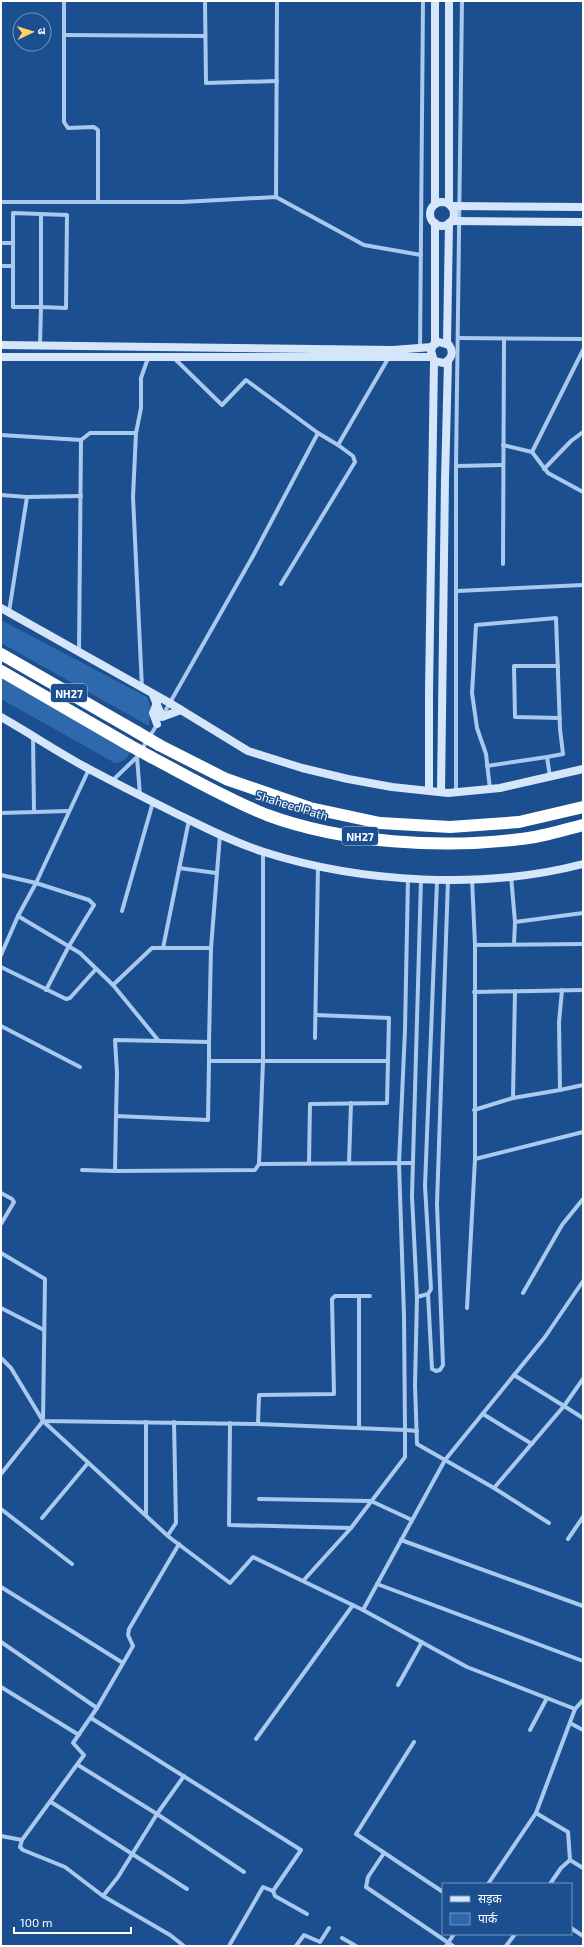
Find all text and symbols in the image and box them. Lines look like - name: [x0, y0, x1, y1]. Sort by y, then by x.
- north arrow: [12, 12, 52, 52]
- text: उ: [36, 28, 49, 35]
- road number: NH27: [51, 684, 87, 702]
- street label: Shaheed Path: [254, 787, 330, 823]
- road number: NH27: [342, 827, 378, 845]
- legend: [442, 1883, 572, 1935]
- text: सड़क: [478, 1891, 503, 1906]
- scale bar: [14, 1909, 131, 1935]
- text: पार्क: [478, 1911, 498, 1925]
- text: 100 m: [20, 1915, 52, 1929]

